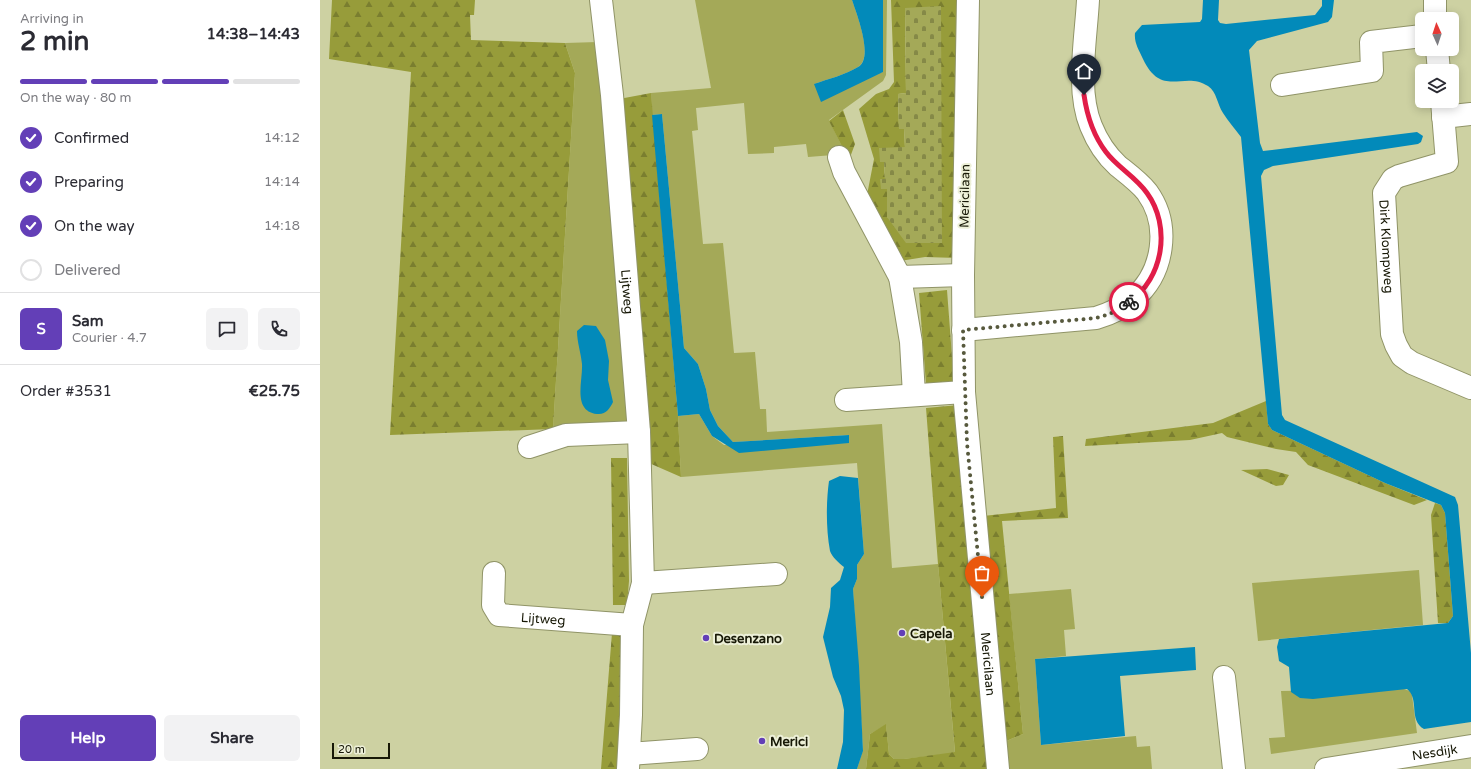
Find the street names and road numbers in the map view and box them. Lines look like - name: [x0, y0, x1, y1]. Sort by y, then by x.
- street label: Mericilaan: [956, 164, 974, 228]
- street label: Dirk Klompweg: [1375, 199, 1397, 294]
- street label: Lijtweg: [617, 269, 637, 315]
- street label: Lijtweg: [520, 610, 566, 629]
- street label: Mericilaan: [977, 631, 998, 697]
- street label: Nesdijk: [1411, 741, 1459, 764]

